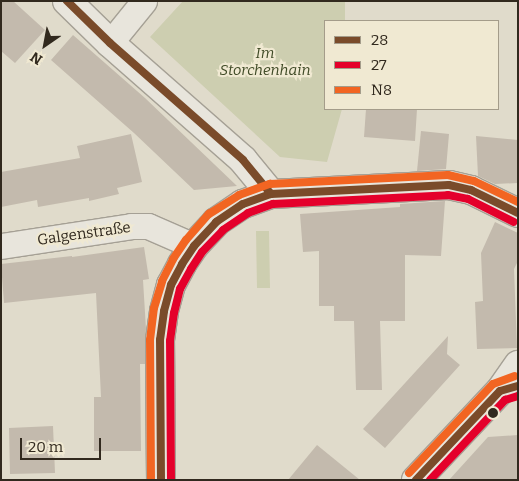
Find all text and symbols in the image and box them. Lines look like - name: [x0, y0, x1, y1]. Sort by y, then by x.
- north arrow: [20, 20, 70, 70]
- legend: [324, 20, 499, 110]
- text: 28: [371, 31, 388, 49]
- park label: Im Storchenhain: [219, 44, 311, 79]
- text: N: [27, 48, 46, 68]
- text: 27: [371, 56, 387, 74]
- text: N8: [371, 81, 392, 99]
- street label: Galgenstraße: [36, 219, 132, 249]
- unlabelled marker: [488, 408, 498, 418]
- scale bar: [22, 428, 104, 460]
- text: 20 m: [28, 438, 63, 456]

